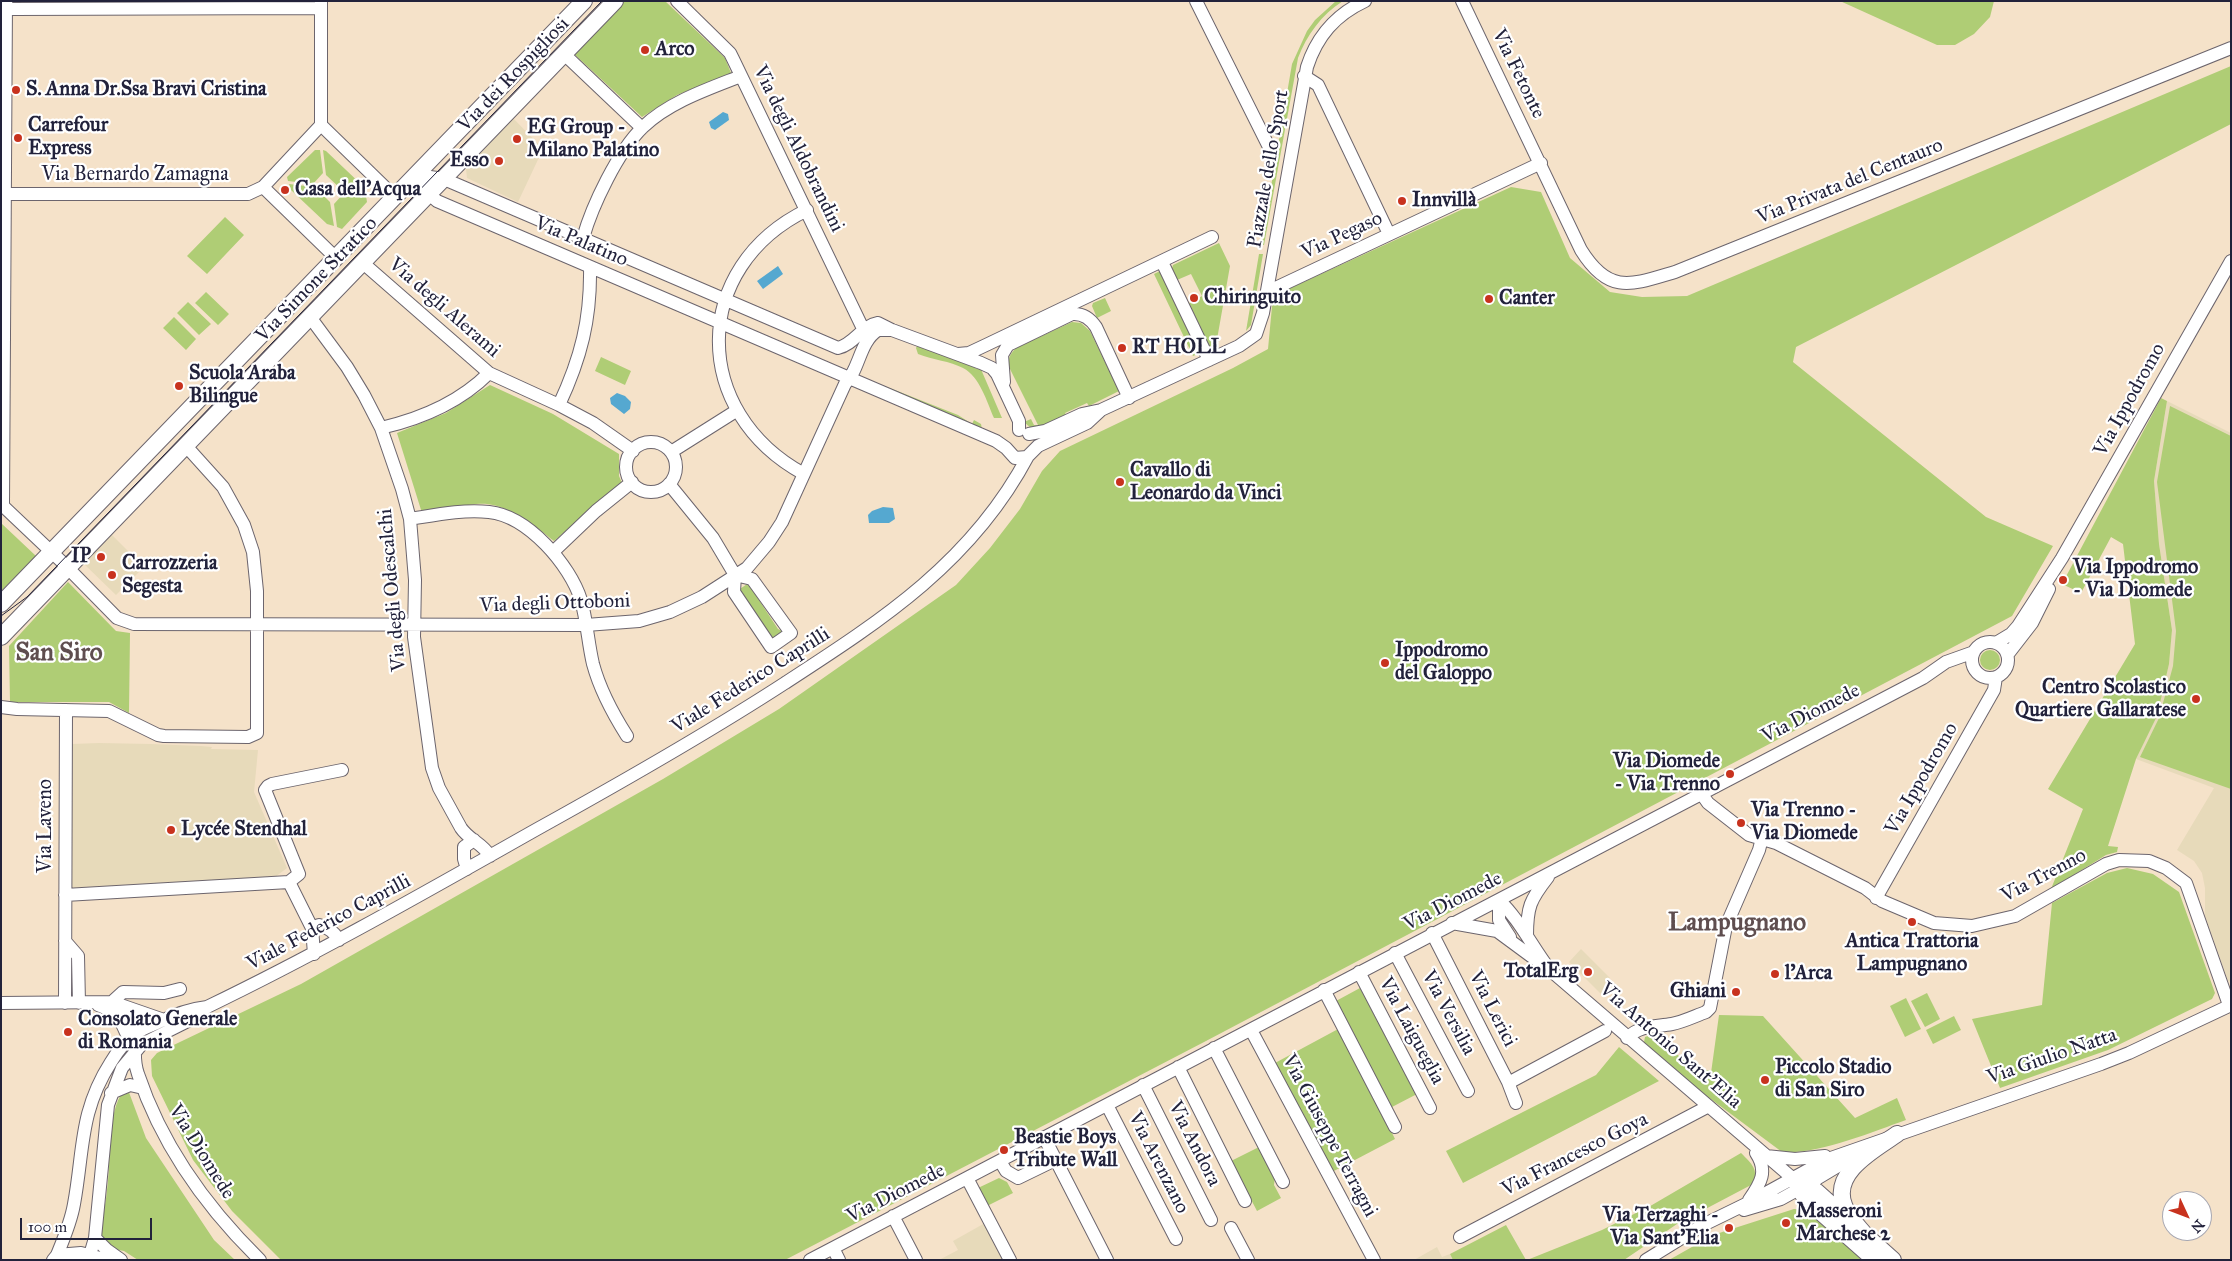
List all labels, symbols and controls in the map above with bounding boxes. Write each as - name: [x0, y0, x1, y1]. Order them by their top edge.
- street label: Via dei Rospigliosi: [453, 13, 575, 137]
- street label: Via Fetonte: [1486, 25, 1550, 123]
- place label: Arco: [655, 38, 695, 62]
- marker: Arco: [639, 44, 651, 56]
- street label: Via degli Aldobrandini: [747, 62, 849, 236]
- place label: S. Anna Dr.Ssa Bravi Cristina: [26, 78, 266, 102]
- marker: S. Anna Dr.Ssa Bravi Cristina: [10, 84, 22, 96]
- street label: Piazzale dello Sport: [1243, 88, 1295, 250]
- place label: Carrefour Express: [28, 114, 108, 161]
- place label: EG Group - Milano Palatino: [527, 116, 659, 163]
- marker: Carrefour Express: [12, 132, 24, 144]
- marker: EG Group - Milano Palatino: [511, 133, 523, 145]
- street label: Via Privata del Centauro: [1753, 134, 1947, 230]
- place label: Esso: [450, 149, 489, 173]
- marker: Esso: [493, 155, 505, 167]
- street label: Via Bernardo Zamagna: [41, 163, 229, 187]
- place label: Casa dell'Acqua: [295, 178, 421, 202]
- marker: Casa dell'Acqua: [279, 184, 291, 196]
- place label: Innvillà: [1412, 189, 1476, 213]
- marker: Innvillà: [1396, 195, 1408, 207]
- street label: Via Pegaso: [1298, 207, 1386, 265]
- street label: Via Simone Stratico: [251, 212, 383, 348]
- street label: Via Palatino: [531, 212, 631, 272]
- street label: Via degli Alerami: [383, 253, 505, 363]
- place label: Chiringuito: [1204, 286, 1301, 310]
- place label: Canter: [1499, 287, 1555, 311]
- marker: Chiringuito: [1188, 292, 1200, 304]
- marker: Canter: [1483, 293, 1495, 305]
- place label: RT HOLL: [1132, 336, 1225, 360]
- street label: Via Ippodromo: [2089, 339, 2171, 461]
- marker: RT HOLL: [1116, 342, 1128, 354]
- place label: Scuola Araba Bilingue: [189, 362, 295, 409]
- marker: Scuola Araba Bilingue: [173, 380, 185, 392]
- place label: Cavallo di Leonardo da Vinci: [1130, 459, 1282, 506]
- marker: Cavallo di Leonardo da Vinci: [1114, 476, 1126, 488]
- street label: Via degli Odescalchi: [374, 508, 412, 672]
- place label: IP: [71, 545, 91, 569]
- marker: IP: [95, 551, 107, 563]
- place label: Carrozzeria Segesta: [122, 552, 217, 599]
- place label: Via Ippodromo - Via Diomede: [2073, 556, 2198, 603]
- marker: Carrozzeria Segesta: [106, 569, 118, 581]
- marker: Via Ippodromo - Via Diomede: [2057, 574, 2069, 586]
- street label: Via degli Ottoboni: [479, 589, 631, 619]
- street label: Viale Federico Caprilli: [667, 623, 835, 739]
- district label: San Siro: [15, 639, 103, 669]
- place label: Ippodromo del Galoppo: [1395, 639, 1492, 686]
- marker: Ippodromo del Galoppo: [1379, 657, 1391, 669]
- place label: Centro Scolastico Quartiere Gallaratese: [2015, 676, 2186, 723]
- street label: Via Diomede: [1758, 679, 1864, 749]
- marker: Centro Scolastico Quartiere Gallaratese: [2190, 693, 2202, 705]
- street label: Via Ippodromo: [1880, 719, 1964, 839]
- place label: Via Diomede - Via Trenno: [1613, 750, 1720, 797]
- marker: Via Diomede - Via Trenno: [1724, 768, 1736, 780]
- street label: Via Laveno: [34, 779, 58, 873]
- place label: Via Trenno - Via Diomede: [1751, 799, 1858, 846]
- marker: Via Trenno - Via Diomede: [1735, 817, 1747, 829]
- place label: Lycée Stendhal: [181, 818, 307, 842]
- marker: Lycée Stendhal: [165, 824, 177, 836]
- street label: Via Trenno: [1997, 844, 2091, 908]
- street label: Via Diomede: [1400, 867, 1506, 937]
- street label: Viale Federico Caprilli: [243, 870, 415, 976]
- district label: Lampugnano: [1668, 909, 1806, 939]
- marker: Antica Trattoria Lampugnano: [1906, 916, 1918, 928]
- place label: Antica Trattoria Lampugnano: [1846, 930, 1978, 977]
- place label: TotalErg: [1504, 960, 1578, 984]
- place label: l'Arca: [1785, 962, 1832, 986]
- street label: Via Versilia: [1416, 966, 1480, 1060]
- marker: TotalErg: [1582, 966, 1594, 978]
- street label: Via Lerici: [1463, 967, 1521, 1051]
- marker: l'Arca: [1769, 968, 1781, 980]
- street label: Via Laigueglia: [1373, 973, 1449, 1089]
- street label: Via Antonio Sant'Elia: [1594, 978, 1746, 1114]
- place label: Ghiani: [1670, 980, 1726, 1004]
- marker: Ghiani: [1730, 986, 1742, 998]
- place label: Consolato Generale di Romania: [78, 1008, 237, 1055]
- street label: Via Giulio Natta: [1984, 1024, 2120, 1090]
- marker: Consolato Generale di Romania: [62, 1026, 74, 1038]
- street label: Via Giuseppe Terragni: [1276, 1051, 1382, 1221]
- place label: Piccolo Stadio di San Siro: [1775, 1056, 1891, 1103]
- marker: Piccolo Stadio di San Siro: [1759, 1074, 1771, 1086]
- street label: Via Andora: [1162, 1097, 1226, 1191]
- street label: Via Diomede: [162, 1100, 240, 1204]
- street label: Via Arenzano: [1122, 1108, 1194, 1218]
- street label: Via Francesco Goya: [1498, 1108, 1652, 1202]
- place label: Beastie Boys Tribute Wall: [1014, 1126, 1117, 1173]
- marker: Beastie Boys Tribute Wall: [998, 1144, 1010, 1156]
- street label: Via Diomede: [843, 1159, 949, 1229]
- north arrow: [2162, 1191, 2212, 1241]
- place label: Masseroni Marchese 2: [1796, 1200, 1890, 1247]
- place label: Via Terzaghi - Via Sant'Elia: [1603, 1204, 1719, 1251]
- scale bar: [22, 1208, 155, 1240]
- text: N: [2187, 1216, 2208, 1236]
- marker: Masseroni Marchese 2: [1780, 1217, 1792, 1229]
- text: 100 m: [28, 1218, 67, 1236]
- marker: Via Terzaghi - Via Sant'Elia: [1723, 1222, 1735, 1234]

